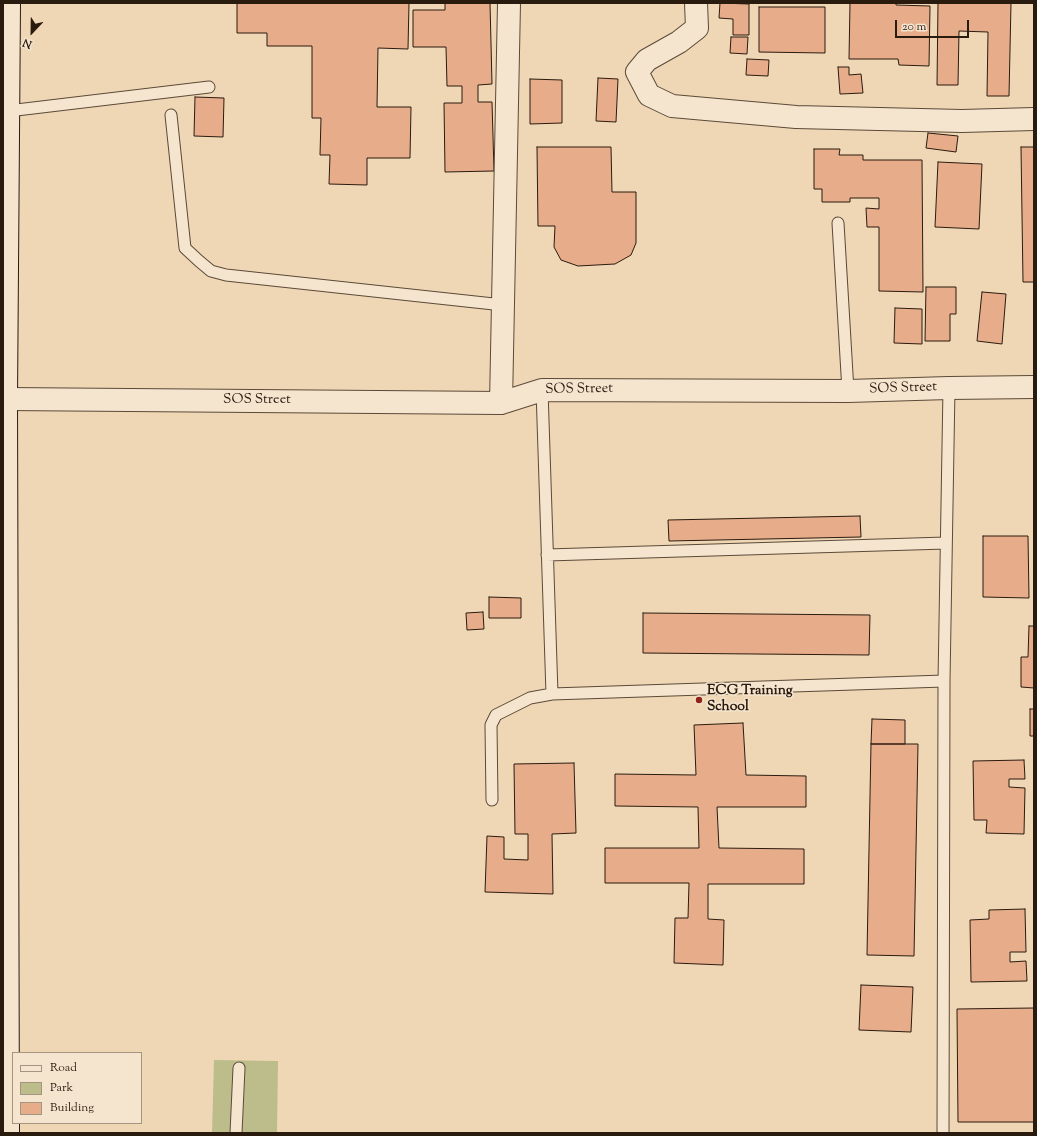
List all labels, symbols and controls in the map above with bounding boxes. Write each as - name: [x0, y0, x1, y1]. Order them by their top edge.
- north arrow: [12, 12, 52, 52]
- scale bar: [897, 12, 971, 38]
- text: 20 m: [902, 18, 926, 36]
- text: N: [20, 34, 35, 52]
- street label: SOS Street: [869, 379, 937, 399]
- street label: SOS Street: [545, 381, 613, 399]
- street label: SOS Street: [223, 393, 291, 409]
- place label: ECG Training School: [707, 684, 793, 716]
- marker: ECG Training School: [694, 695, 704, 705]
- legend: [12, 1052, 142, 1124]
- text: Road: [50, 1059, 77, 1077]
- text: Park: [50, 1079, 73, 1097]
- text: Building: [50, 1099, 94, 1117]

